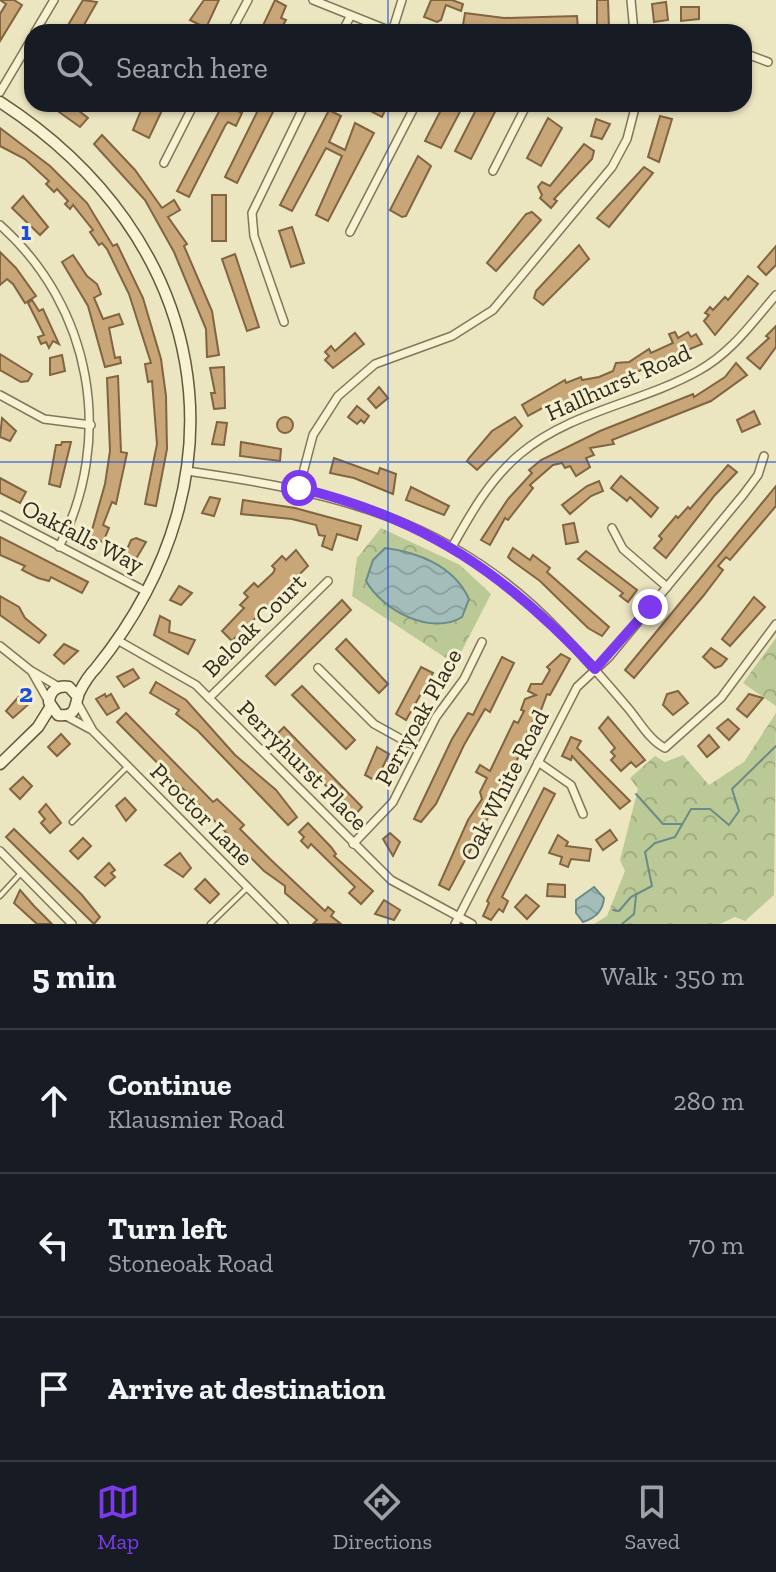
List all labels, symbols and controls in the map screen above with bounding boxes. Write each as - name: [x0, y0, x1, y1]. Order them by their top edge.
- search box: [24, 24, 752, 112]
- icon: search: [52, 46, 96, 90]
- text: Search here: [116, 50, 268, 86]
- text: 1: [21, 215, 32, 247]
- street label: Hallhurst Road: [541, 337, 695, 427]
- route start: [281, 470, 317, 506]
- street label: Oakfalls Way: [17, 493, 150, 580]
- street label: Beloak Court: [196, 567, 312, 683]
- route end: [632, 589, 668, 625]
- street label: Perryoak Place: [368, 643, 468, 791]
- text: 2: [19, 677, 33, 709]
- street label: Perryhurst Place: [232, 694, 374, 836]
- street label: Oak White Road: [453, 704, 555, 866]
- street label: Proctor Lane: [145, 757, 259, 871]
- text: 5 min: [32, 956, 116, 997]
- text: Walk · 350 m: [601, 960, 744, 992]
- text: Continue: [108, 1067, 232, 1103]
- icon: ahead: [32, 1079, 76, 1123]
- text: 280 m: [673, 1085, 744, 1117]
- text: Klausmier Road: [108, 1103, 284, 1135]
- text: Turn left: [108, 1211, 227, 1247]
- icon: left: [32, 1223, 76, 1267]
- text: 70 m: [688, 1229, 744, 1261]
- text: Stoneoak Road: [108, 1247, 273, 1279]
- icon: arrive: [32, 1367, 76, 1411]
- text: Arrive at destination: [108, 1371, 385, 1407]
- tab: Map: [96, 1480, 140, 1555]
- tab: Directions: [333, 1480, 432, 1555]
- tab: Saved: [625, 1480, 680, 1555]

